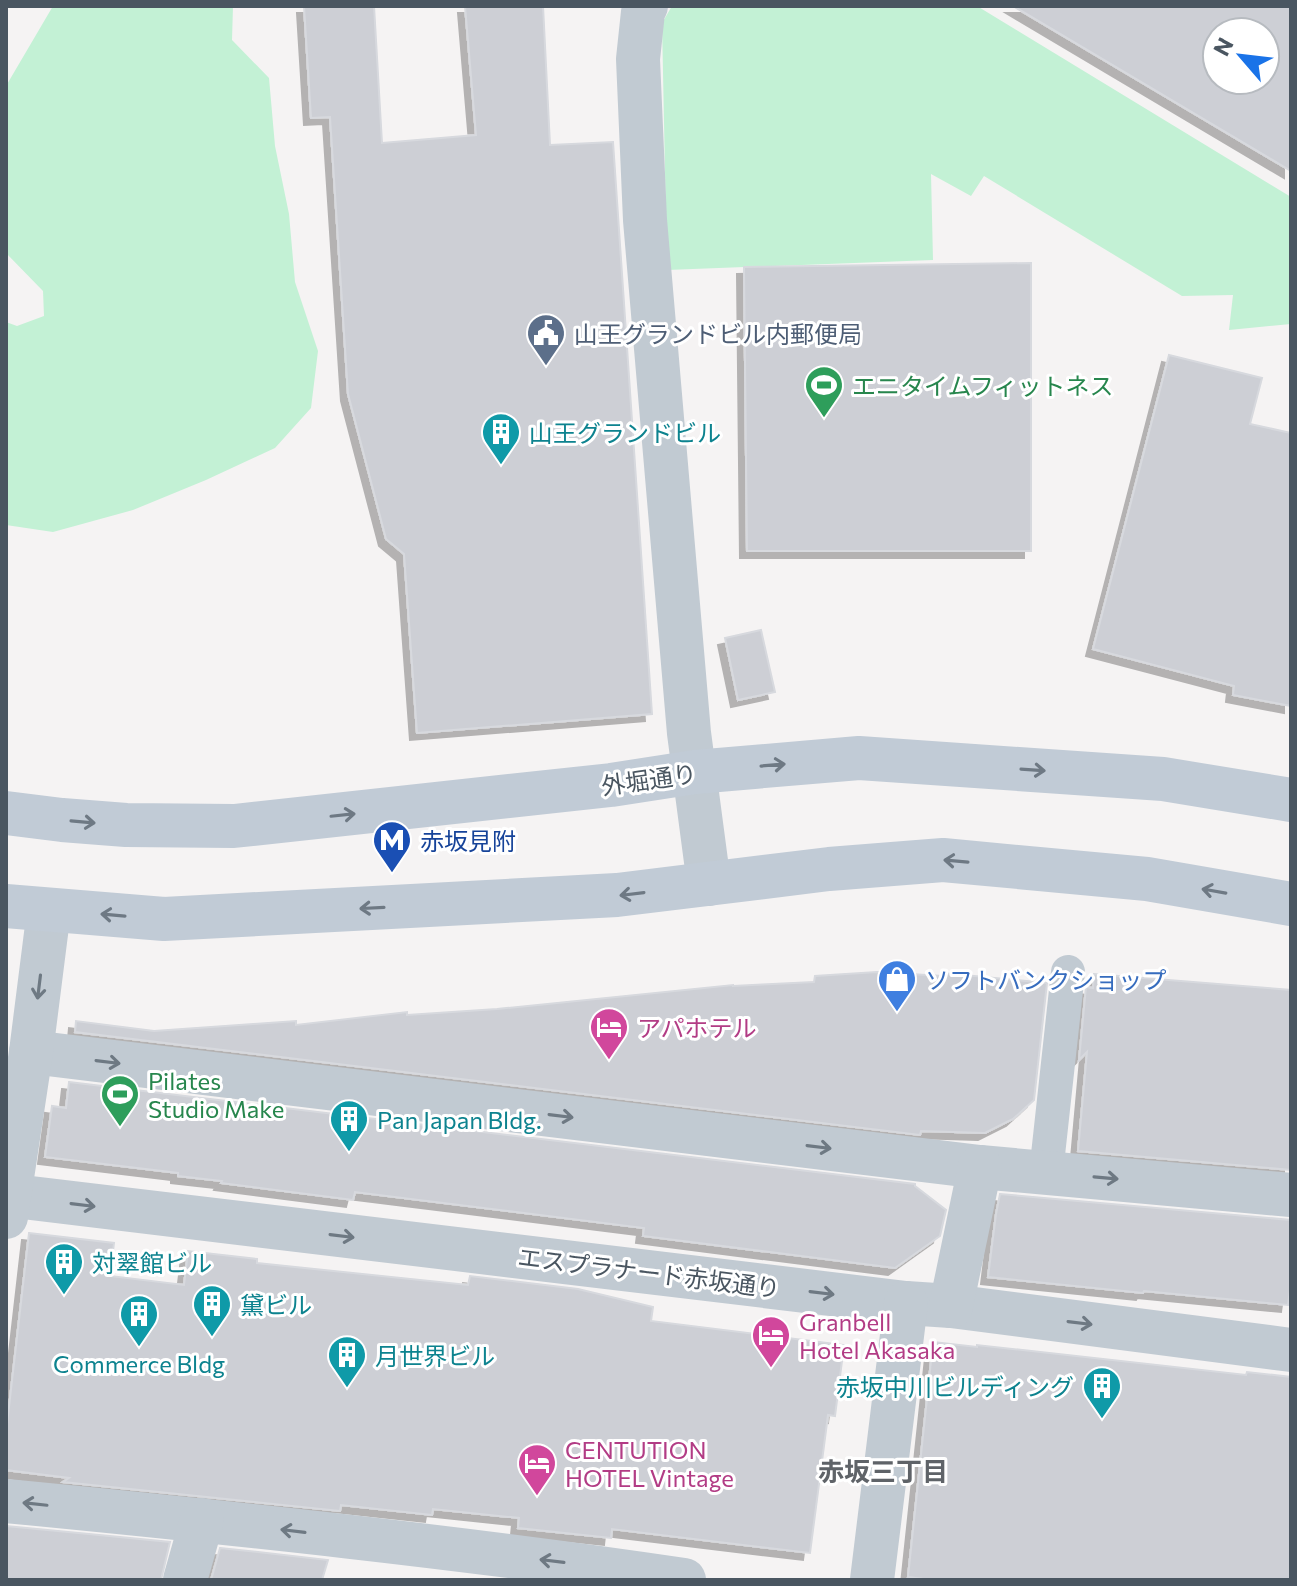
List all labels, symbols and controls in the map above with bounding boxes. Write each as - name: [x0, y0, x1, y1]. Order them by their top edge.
- north arrow: [1201, 16, 1281, 96]
- text: N: [1207, 33, 1239, 60]
- public building icon: 山王グランドビル内郵便局: [525, 312, 567, 367]
- place label: 山王グランドビル内郵便局: [574, 319, 862, 348]
- sports icon: エニタイムフィットネス: [803, 364, 845, 419]
- place label: エニタイムフィットネス: [852, 371, 1114, 400]
- building icon: 山王グランドビル: [480, 411, 522, 466]
- place label: 山王グランドビル: [529, 418, 721, 447]
- one-way arrow: [759, 757, 786, 772]
- street label: 外堀通り: [599, 758, 699, 800]
- one-way arrow: [1019, 763, 1045, 778]
- one-way arrow: [329, 807, 356, 822]
- one-way arrow: [69, 815, 96, 830]
- metro station icon: 赤坂見附: [371, 819, 413, 874]
- place label: 赤坂見附: [420, 826, 516, 855]
- one-way arrow: [943, 853, 970, 868]
- one-way arrow: [1202, 882, 1227, 897]
- one-way arrow: [619, 886, 646, 901]
- one-way arrow: [359, 901, 386, 916]
- one-way arrow: [100, 907, 127, 922]
- shop icon: ソフトバンクショップ: [876, 958, 918, 1013]
- place label: ソフトバンクショップ: [925, 965, 1166, 994]
- one-way arrow: [32, 973, 47, 1000]
- hotel icon: アパホテル: [588, 1006, 630, 1061]
- place label: アパホテル: [637, 1013, 757, 1042]
- one-way arrow: [94, 1054, 121, 1069]
- place label: Pilates Studio Make: [148, 1066, 284, 1123]
- sports icon: Pilates Studio Make: [99, 1073, 141, 1128]
- building icon: Pan Japan Bldg.: [328, 1098, 370, 1153]
- place label: Pan Japan Bldg.: [377, 1105, 542, 1134]
- one-way arrow: [548, 1109, 573, 1124]
- one-way arrow: [805, 1140, 832, 1155]
- one-way arrow: [1092, 1171, 1118, 1186]
- one-way arrow: [70, 1197, 96, 1212]
- one-way arrow: [328, 1228, 354, 1243]
- building icon: 対翠館ビル: [43, 1241, 85, 1296]
- street label: エスプラナード赤坂通り: [516, 1242, 782, 1302]
- place label: 対翠館ビル: [92, 1248, 212, 1277]
- building icon: 黛ビル: [191, 1283, 233, 1338]
- one-way arrow: [808, 1286, 835, 1301]
- place label: 黛ビル: [240, 1290, 312, 1319]
- building icon: Commerce Bldg: [118, 1293, 160, 1348]
- place label: Granbell Hotel Akasaka: [799, 1307, 955, 1364]
- hotel icon: Granbell Hotel Akasaka: [750, 1314, 792, 1369]
- one-way arrow: [1066, 1315, 1093, 1330]
- building icon: 月世界ビル: [326, 1334, 368, 1389]
- place label: 月世界ビル: [375, 1341, 495, 1370]
- place label: Commerce Bldg: [53, 1349, 225, 1378]
- building icon: 赤坂中川ビルディング: [1081, 1365, 1123, 1420]
- place label: 赤坂中川ビルディング: [836, 1372, 1074, 1401]
- place label: CENTUTION HOTEL Vintage: [565, 1435, 734, 1492]
- hotel icon: CENTUTION HOTEL Vintage: [516, 1442, 558, 1497]
- district label: 赤坂三丁目: [818, 1455, 948, 1486]
- one-way arrow: [22, 1496, 49, 1511]
- one-way arrow: [281, 1523, 307, 1538]
- one-way arrow: [539, 1553, 566, 1568]

